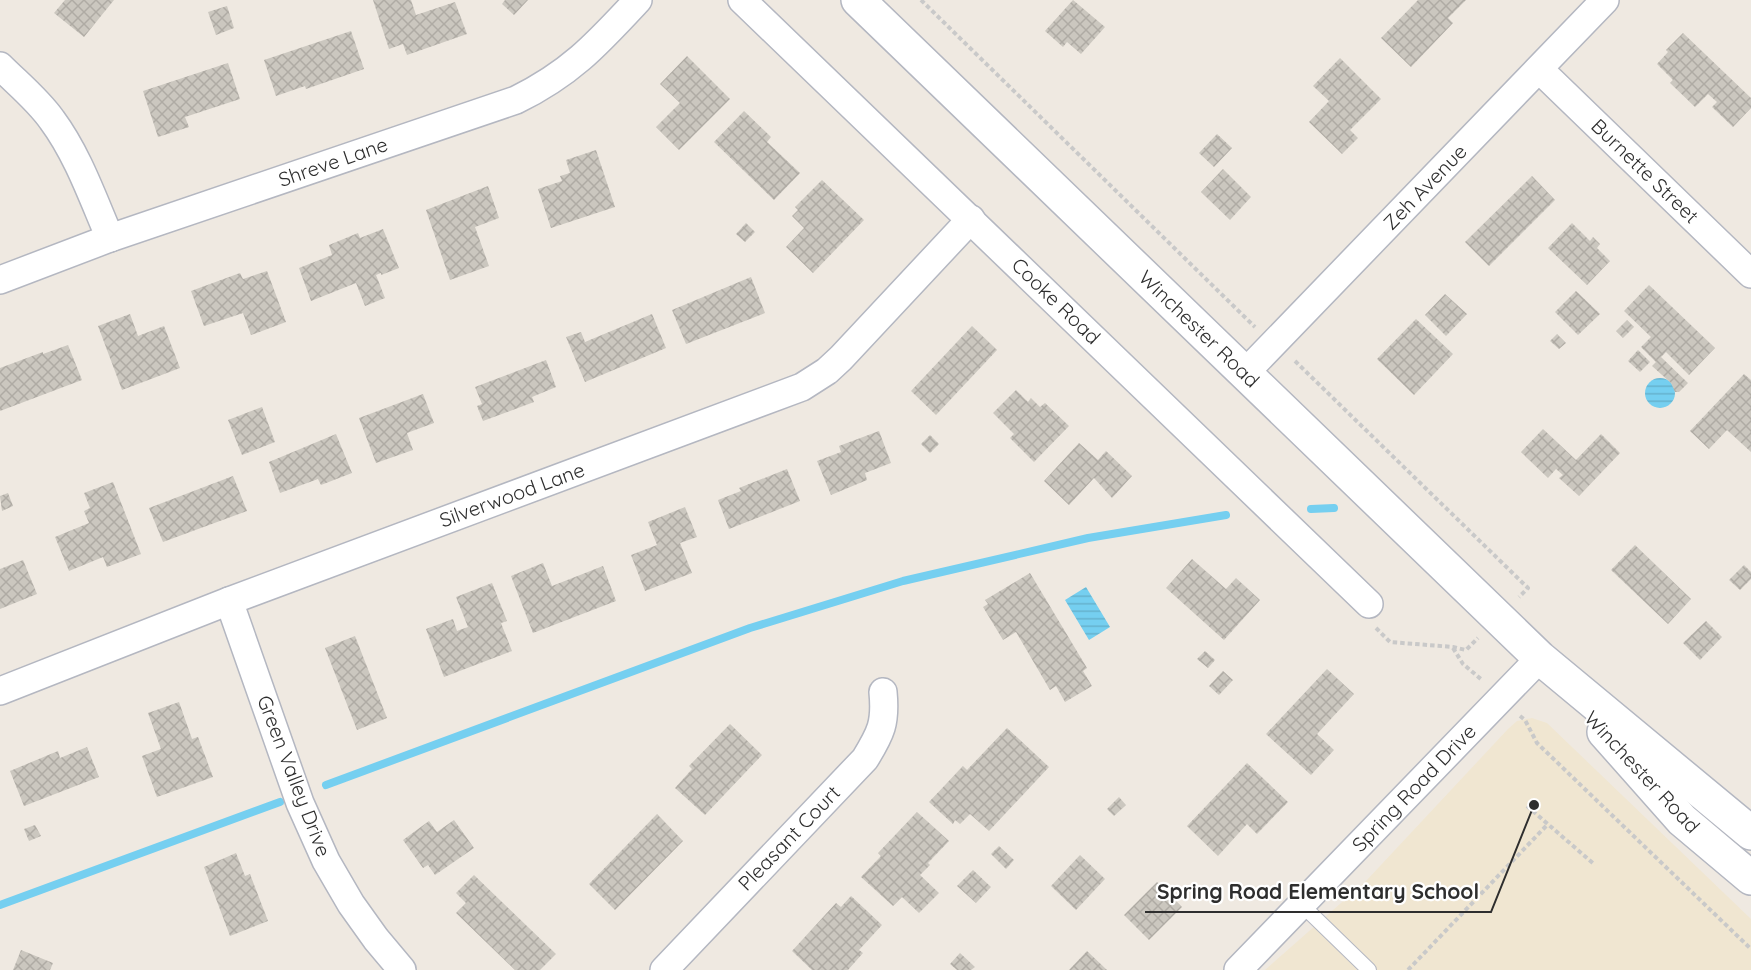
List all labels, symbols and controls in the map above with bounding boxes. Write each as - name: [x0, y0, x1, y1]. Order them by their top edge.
- street label: Burnette Street: [1586, 113, 1704, 228]
- street label: Shreve Lane: [275, 131, 391, 192]
- street label: Zeh Avenue: [1378, 139, 1472, 235]
- street label: Cooke Road: [1007, 252, 1106, 349]
- street label: Winchester Road: [1134, 265, 1265, 393]
- street label: Silverwood Lane: [436, 457, 588, 532]
- street label: Green Valley Drive: [252, 691, 337, 860]
- street label: Winchester Road: [1579, 705, 1705, 838]
- street label: Spring Road Drive: [1346, 719, 1481, 857]
- street label: Pleasant Court: [732, 780, 845, 895]
- callout: Spring Road Elementary School: [1145, 873, 1491, 912]
- text: Spring Road Elementary School: [1157, 878, 1479, 904]

